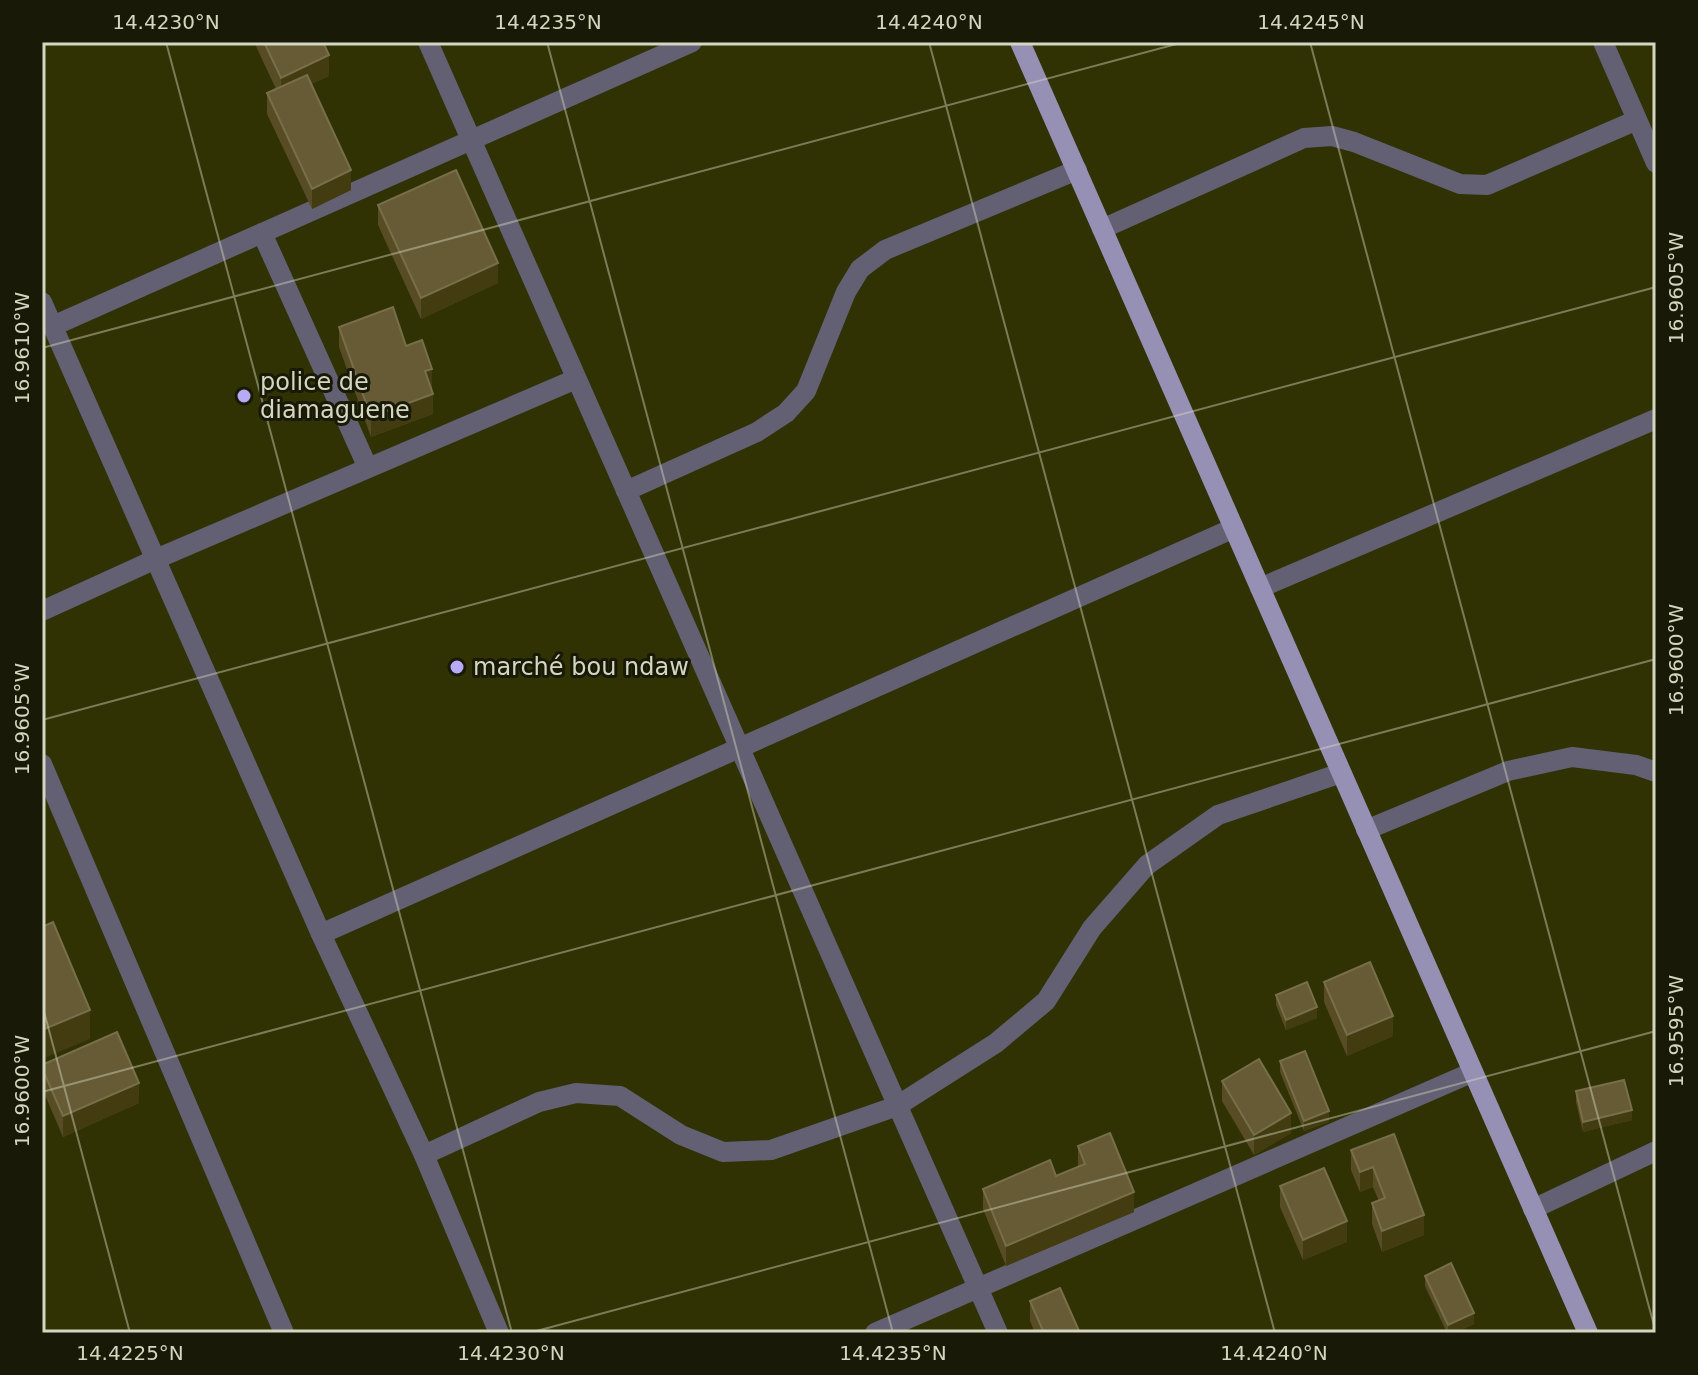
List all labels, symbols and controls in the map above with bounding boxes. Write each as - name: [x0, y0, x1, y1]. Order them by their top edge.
- text: 14.4230°N: [112, 10, 220, 34]
- text: 14.4235°N: [494, 10, 602, 34]
- text: 14.4240°N: [875, 10, 983, 34]
- text: 14.4245°N: [1257, 10, 1365, 34]
- text: 16.9605°W: [1664, 232, 1688, 344]
- text: 16.9610°W: [10, 292, 34, 404]
- place label: police de diamaguene: [260, 368, 410, 424]
- marker: police de diamaguene: [235, 387, 253, 405]
- text: 16.9600°W: [1664, 604, 1688, 716]
- place label: marché bou ndaw: [473, 653, 689, 681]
- marker: marché bou ndaw: [448, 658, 466, 676]
- text: 16.9605°W: [10, 663, 34, 775]
- text: 16.9595°W: [1664, 975, 1688, 1087]
- text: 16.9600°W: [10, 1035, 34, 1147]
- text: 14.4225°N: [76, 1341, 184, 1365]
- text: 14.4230°N: [457, 1341, 565, 1365]
- text: 14.4235°N: [839, 1341, 947, 1365]
- text: 14.4240°N: [1220, 1341, 1328, 1365]

